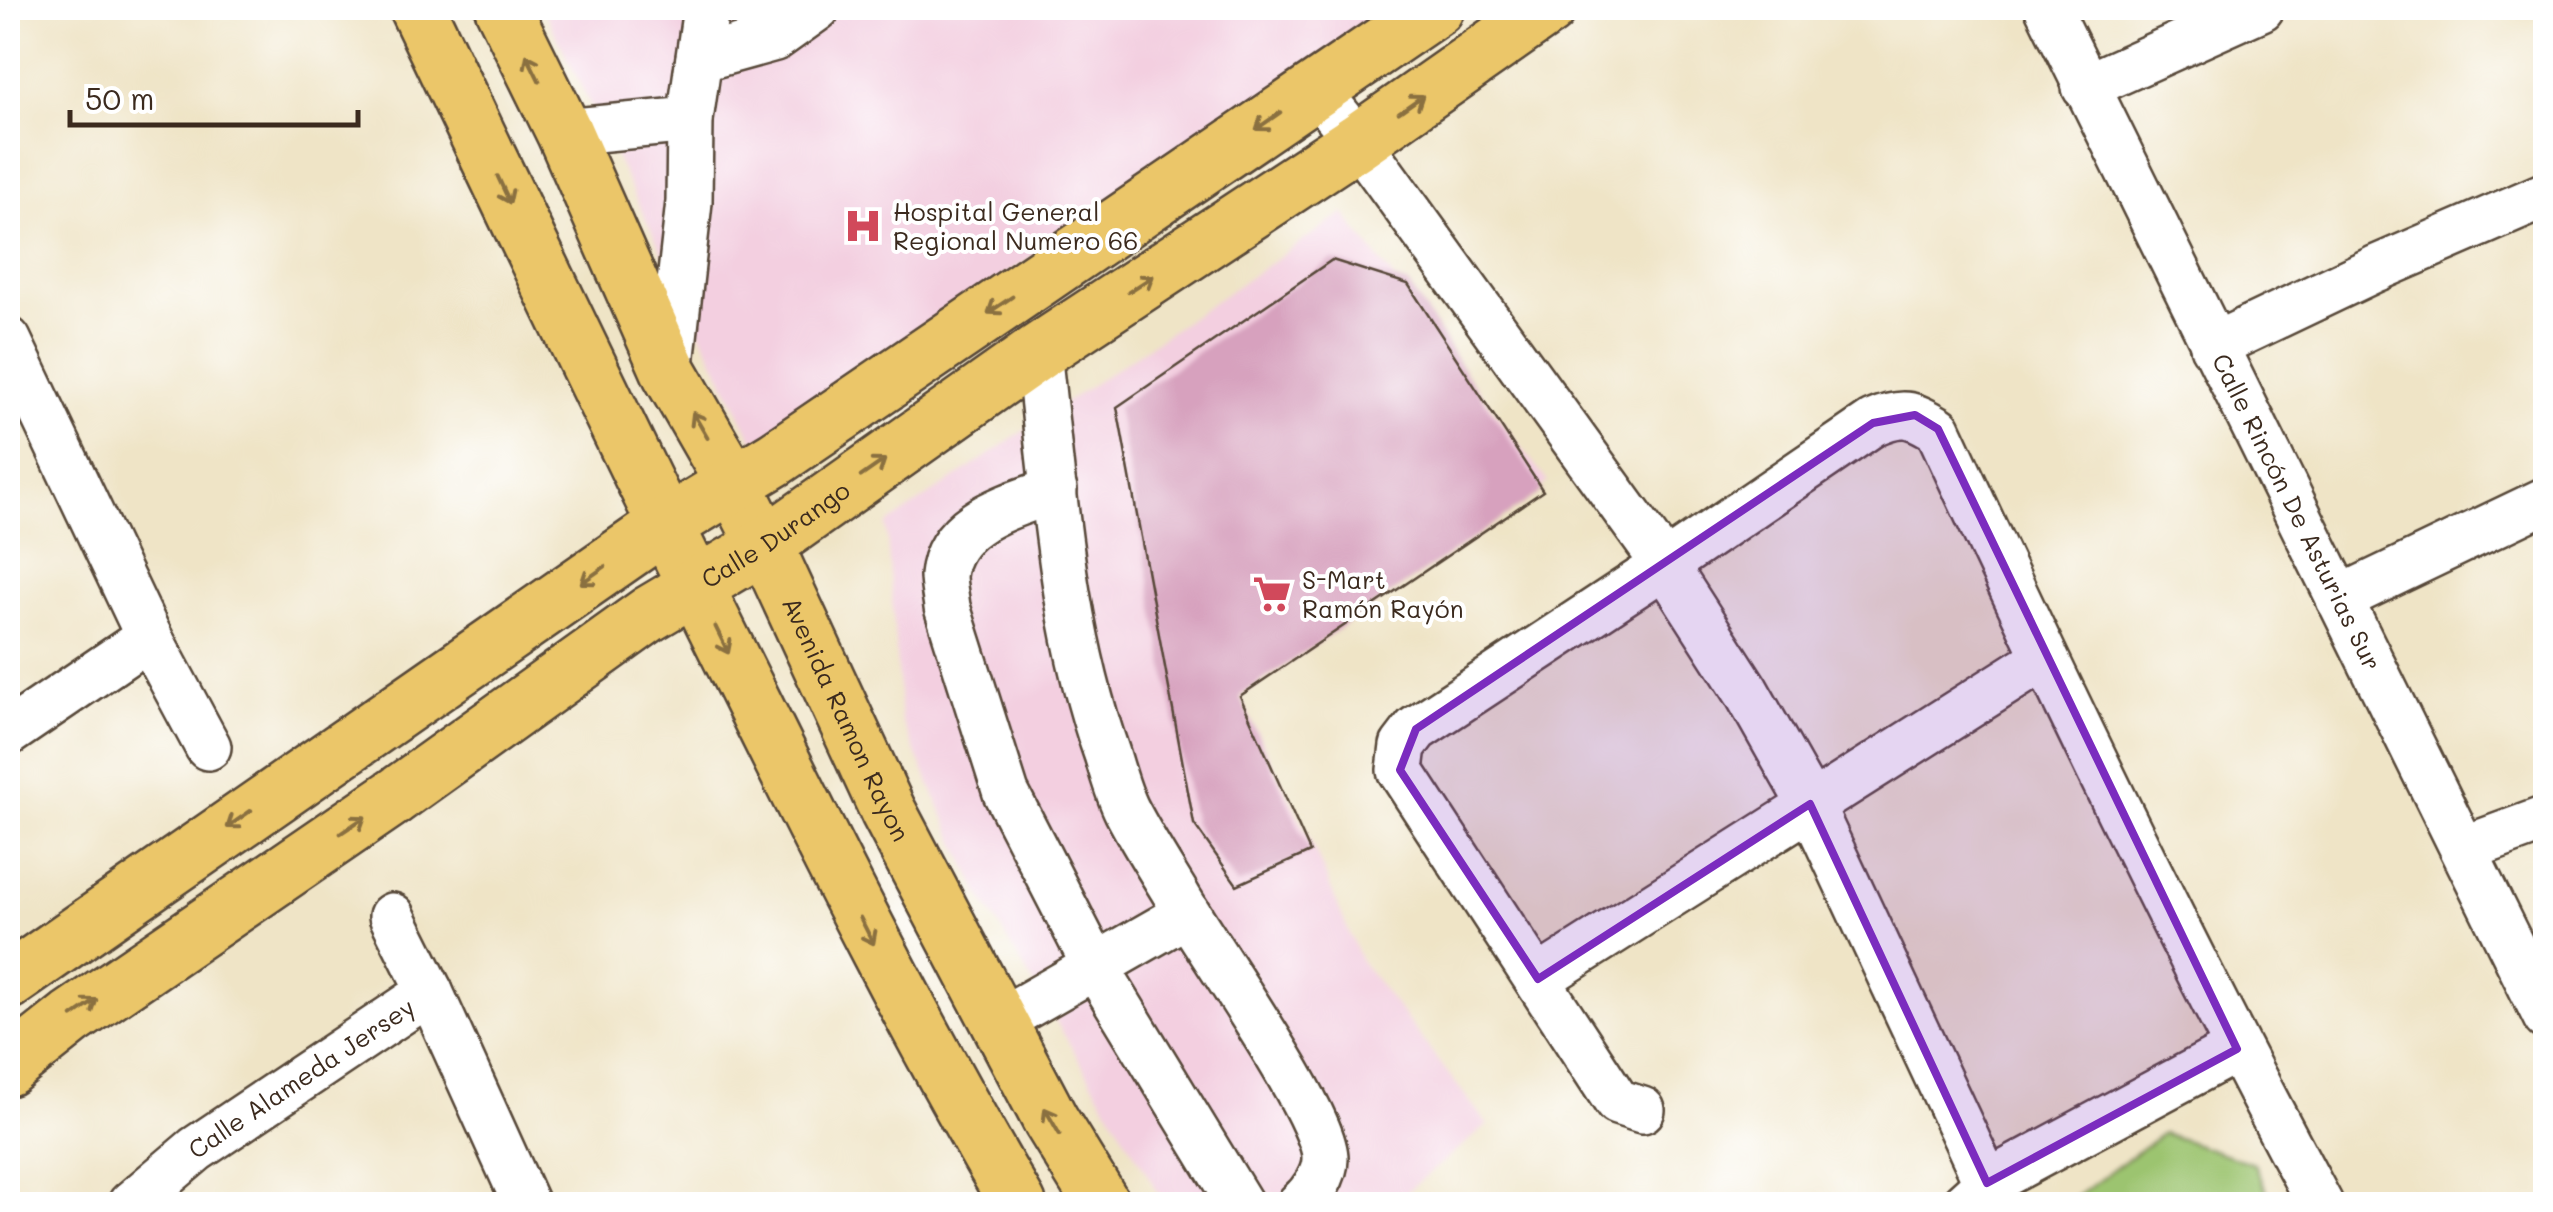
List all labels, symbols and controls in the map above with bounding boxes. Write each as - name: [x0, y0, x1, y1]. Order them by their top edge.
- one-way arrow: [522, 53, 541, 83]
- scale bar: [70, 65, 358, 127]
- text: 50 m: [85, 78, 155, 118]
- one-way arrow: [1397, 94, 1424, 115]
- one-way arrow: [1254, 110, 1282, 131]
- one-way arrow: [496, 174, 515, 204]
- place label: Hospital General Regional Numero 66: [893, 195, 1138, 256]
- hospital icon: Hospital General Regional Numero 66: [842, 205, 884, 247]
- one-way arrow: [1126, 274, 1154, 295]
- one-way arrow: [987, 294, 1014, 315]
- street label: Calle Rincón De Asturias Sur: [2206, 348, 2389, 675]
- one-way arrow: [690, 411, 710, 440]
- one-way arrow: [859, 458, 886, 479]
- street label: Calle Durango: [695, 473, 855, 594]
- place label: S-Mart Ramón Rayón: [1302, 563, 1464, 625]
- one-way arrow: [580, 564, 608, 585]
- supermarket icon: S-Mart Ramón Rayón: [1251, 573, 1293, 615]
- street label: Avenida Ramon Rayon: [776, 591, 918, 846]
- one-way arrow: [713, 625, 732, 655]
- one-way arrow: [226, 808, 254, 829]
- one-way arrow: [338, 815, 367, 836]
- one-way arrow: [858, 916, 877, 945]
- street label: Calle Alameda Jersey: [181, 990, 421, 1165]
- one-way arrow: [70, 998, 98, 1019]
- one-way arrow: [1041, 1107, 1061, 1136]

